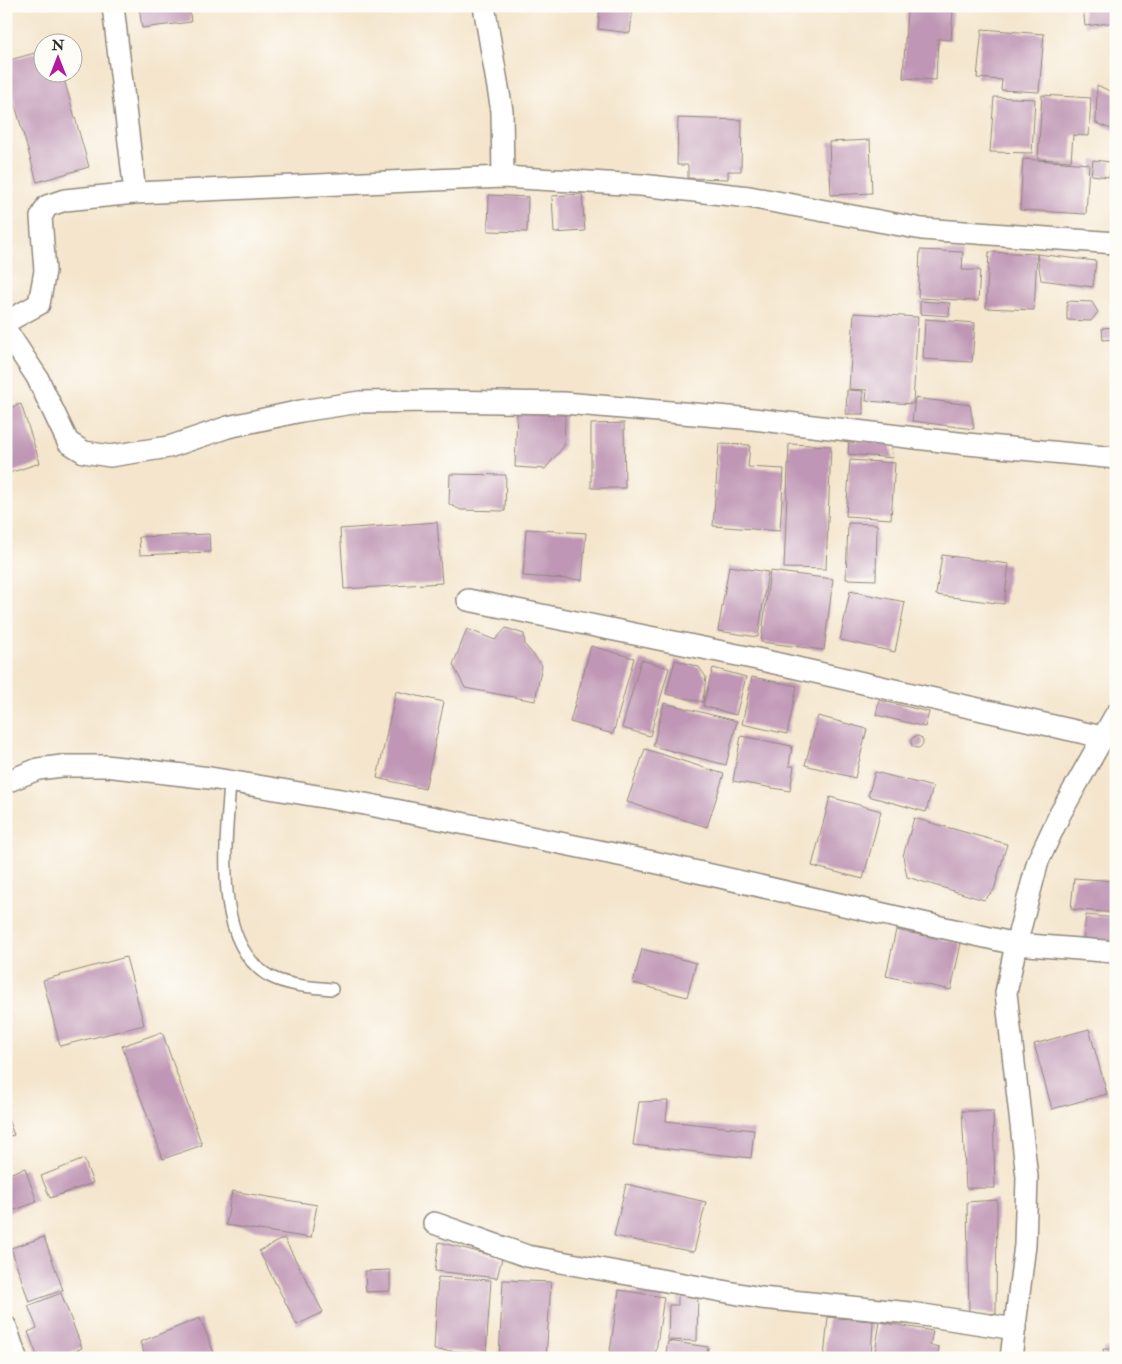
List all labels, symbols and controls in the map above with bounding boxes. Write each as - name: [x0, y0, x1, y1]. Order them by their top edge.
- north arrow: [32, 32, 82, 82]
- text: N: [51, 37, 65, 54]

